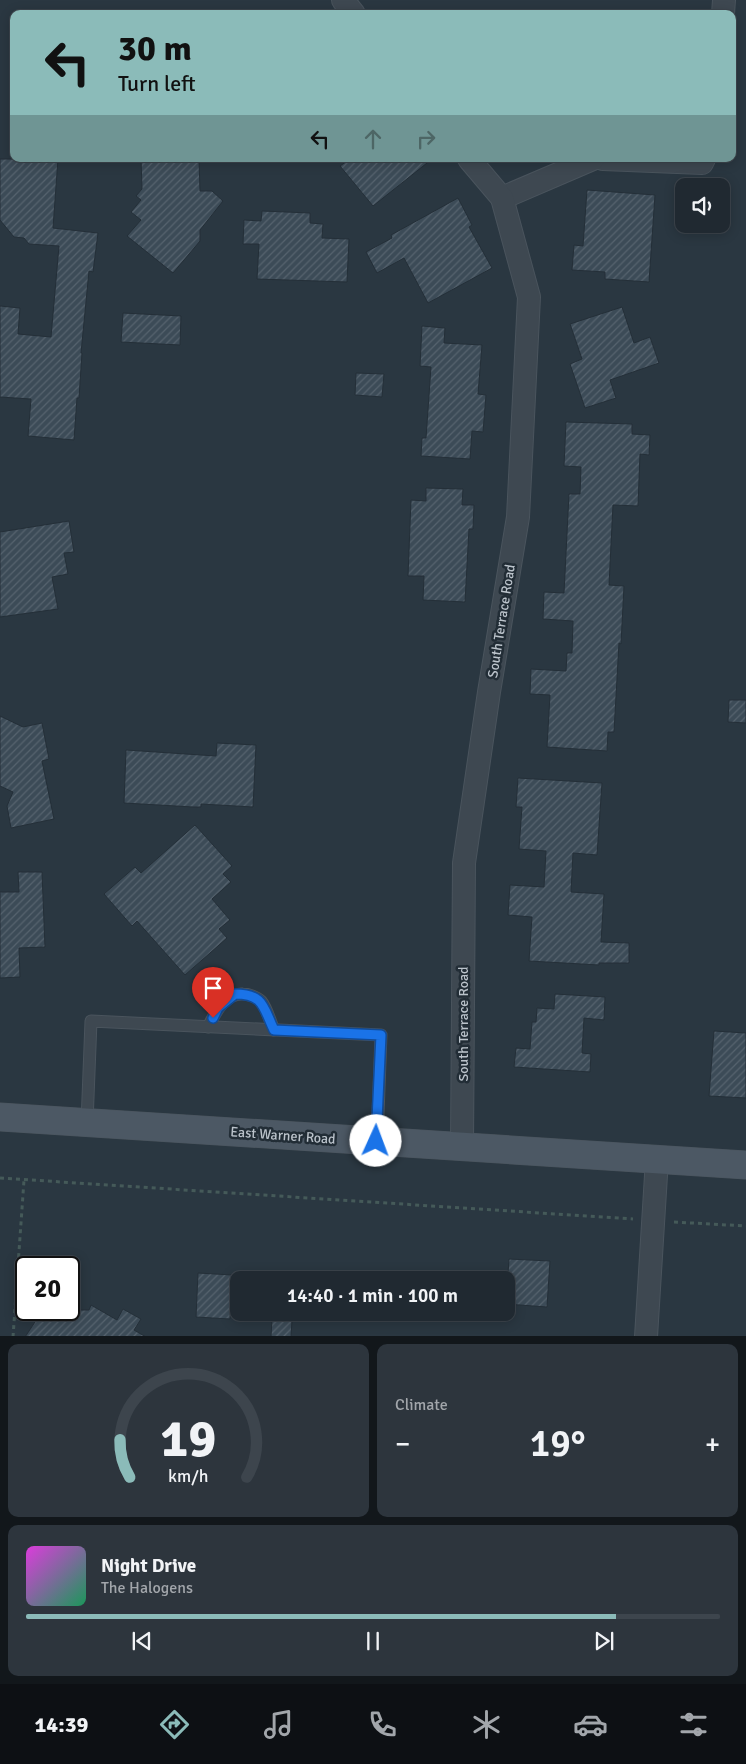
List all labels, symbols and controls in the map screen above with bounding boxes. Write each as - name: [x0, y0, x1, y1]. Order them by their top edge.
- text: 30 m: [118, 27, 192, 70]
- icon: left: [35, 30, 100, 95]
- text: Turn left: [118, 70, 196, 97]
- icon: left: [306, 125, 334, 153]
- icon: ahead: [359, 125, 387, 153]
- icon: right: [412, 125, 440, 153]
- map controls: [675, 178, 730, 233]
- button: sound: [675, 178, 730, 233]
- street label: South Terrace Road: [484, 563, 519, 679]
- pin: [192, 967, 234, 1018]
- street label: South Terrace Road: [455, 967, 472, 1081]
- icon: arrive: [199, 974, 227, 1002]
- position arrow: [349, 1114, 401, 1166]
- street label: East Warner Road: [230, 1123, 336, 1148]
- speed limit sign: 20: [15, 1256, 80, 1321]
- text: 14:40 · 1 min · 100 m: [287, 1284, 458, 1308]
- text: Climate: [395, 1395, 448, 1415]
- text: 19: [160, 1407, 217, 1471]
- text: 19°: [530, 1420, 585, 1467]
- text: −: [395, 1427, 410, 1461]
- text: +: [705, 1427, 720, 1461]
- text: km/h: [168, 1465, 209, 1487]
- text: Night Drive: [101, 1554, 196, 1578]
- text: The Halogens: [101, 1578, 193, 1598]
- icon: previous: [128, 1627, 156, 1655]
- icon: pause: [359, 1627, 387, 1655]
- icon: next: [590, 1627, 618, 1655]
- icon: directions: [157, 1707, 192, 1742]
- icon: music: [261, 1707, 296, 1742]
- icon: phone: [365, 1707, 400, 1742]
- icon: climate: [469, 1707, 504, 1742]
- icon: car: [573, 1707, 608, 1742]
- icon: filters: [676, 1707, 711, 1742]
- text: 14:39: [34, 1711, 88, 1738]

